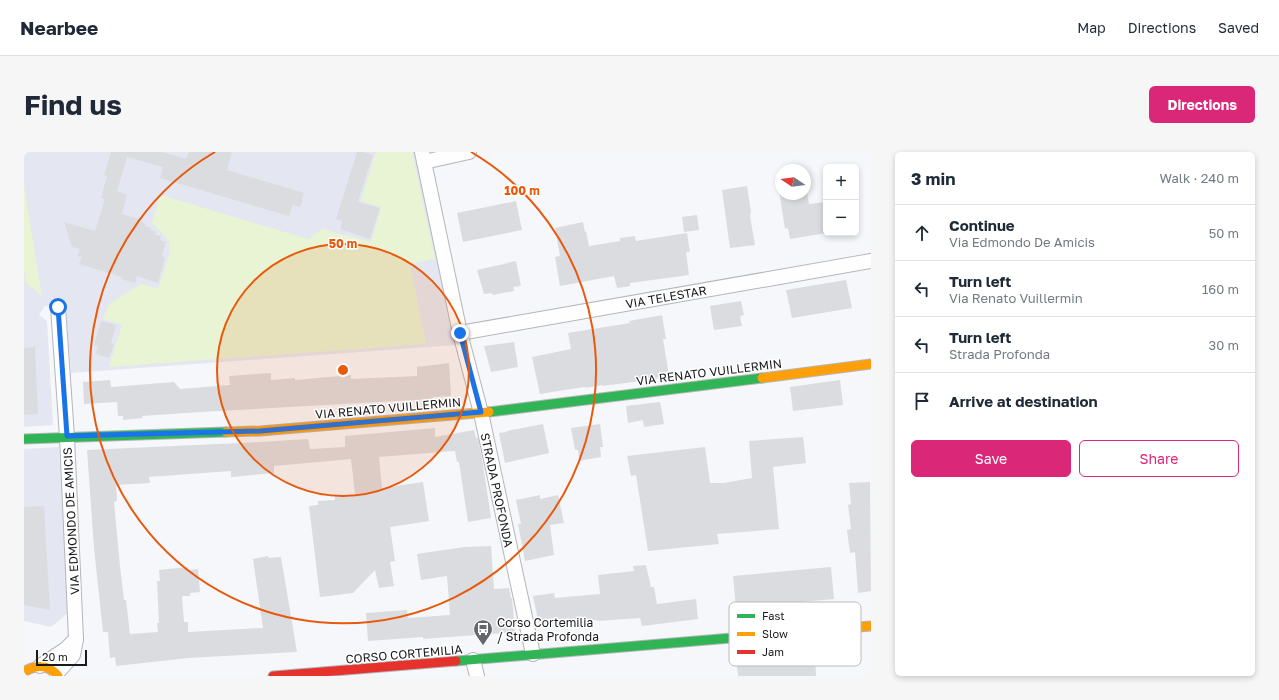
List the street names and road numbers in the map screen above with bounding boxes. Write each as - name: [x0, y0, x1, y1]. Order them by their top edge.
- street label: VIA TELESTAR: [624, 282, 708, 312]
- street label: VIA RENATO VUILLERMIN: [635, 356, 783, 388]
- street label: VIA RENATO VUILLERMIN: [314, 394, 462, 422]
- street label: STRADA PROFONDA: [478, 431, 516, 549]
- street label: VIA EDMONDO DE AMICIS: [60, 447, 82, 595]
- street label: CORSO CORTEMILIA: [345, 641, 463, 667]

